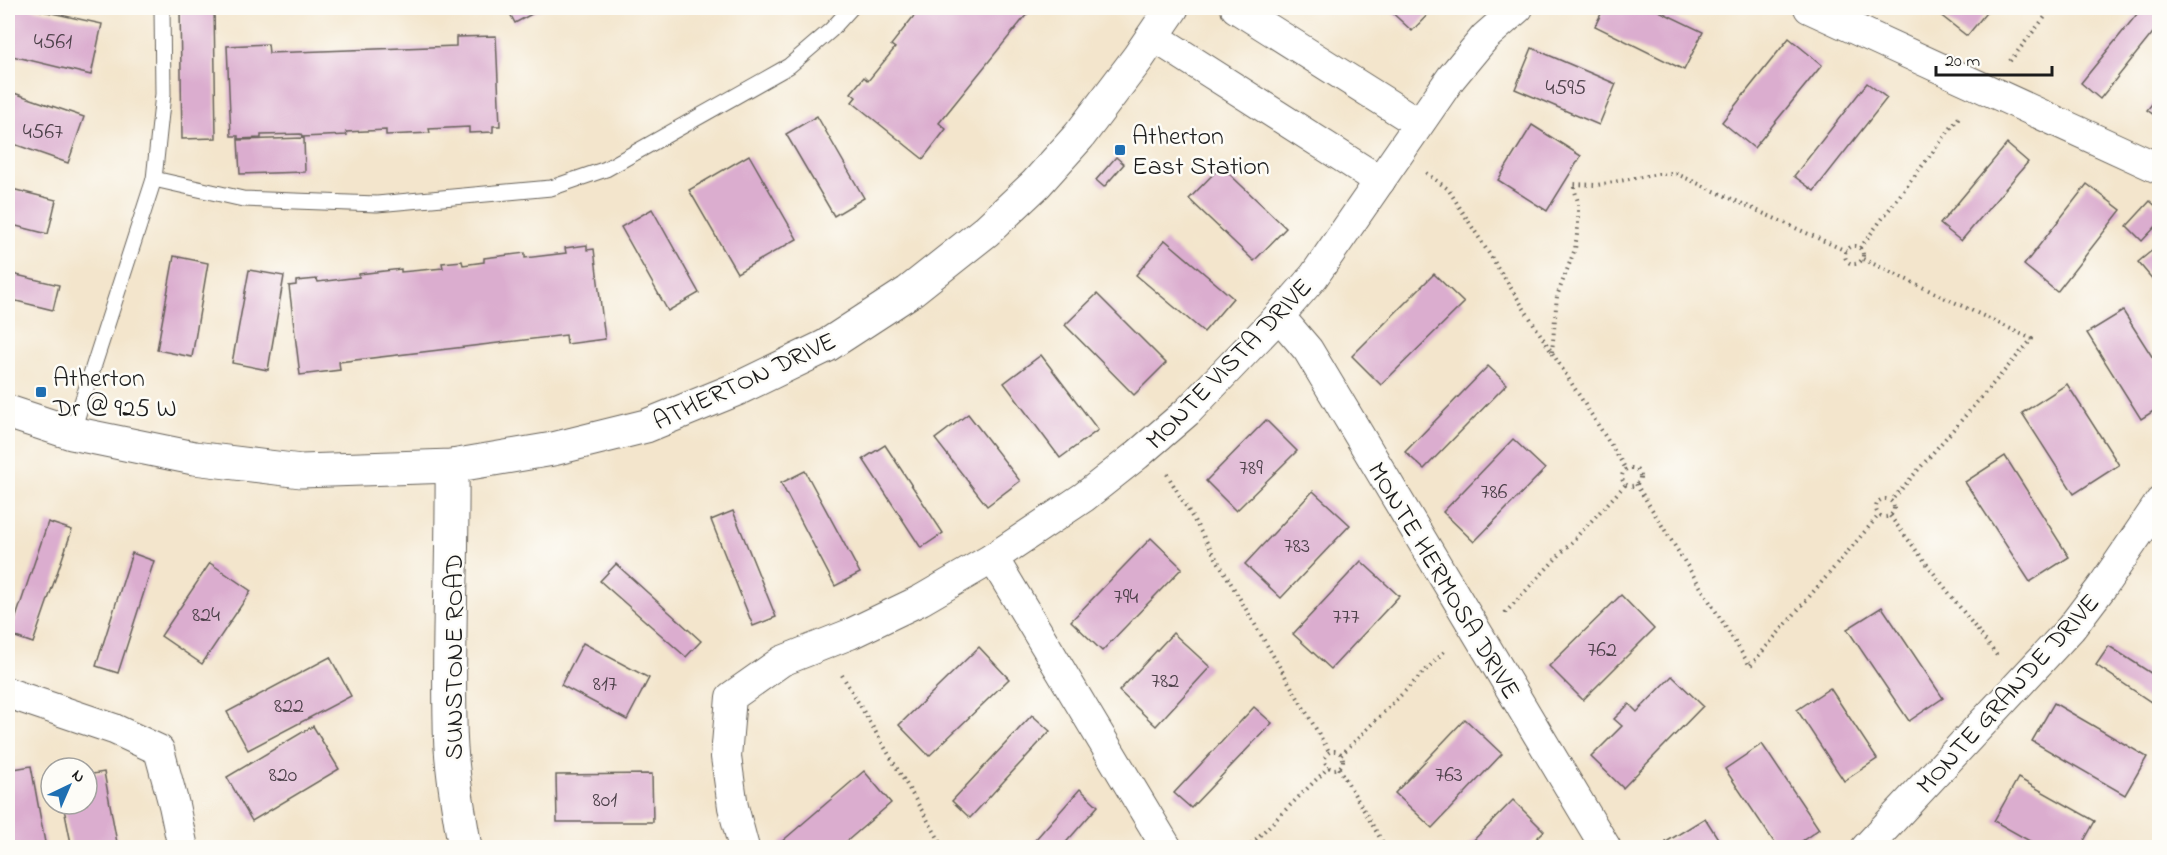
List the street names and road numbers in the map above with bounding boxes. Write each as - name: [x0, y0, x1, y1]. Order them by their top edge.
- street label: MONTE VISTA DRIVE: [1138, 271, 1322, 460]
- street label: ATHERTON DRIVE: [647, 324, 843, 442]
- street label: MONTE HERMOSA DRIVE: [1356, 456, 1528, 707]
- street label: SUNSTONE ROAD: [437, 554, 475, 760]
- street label: MONTE GRANDE DRIVE: [1908, 586, 2110, 804]

